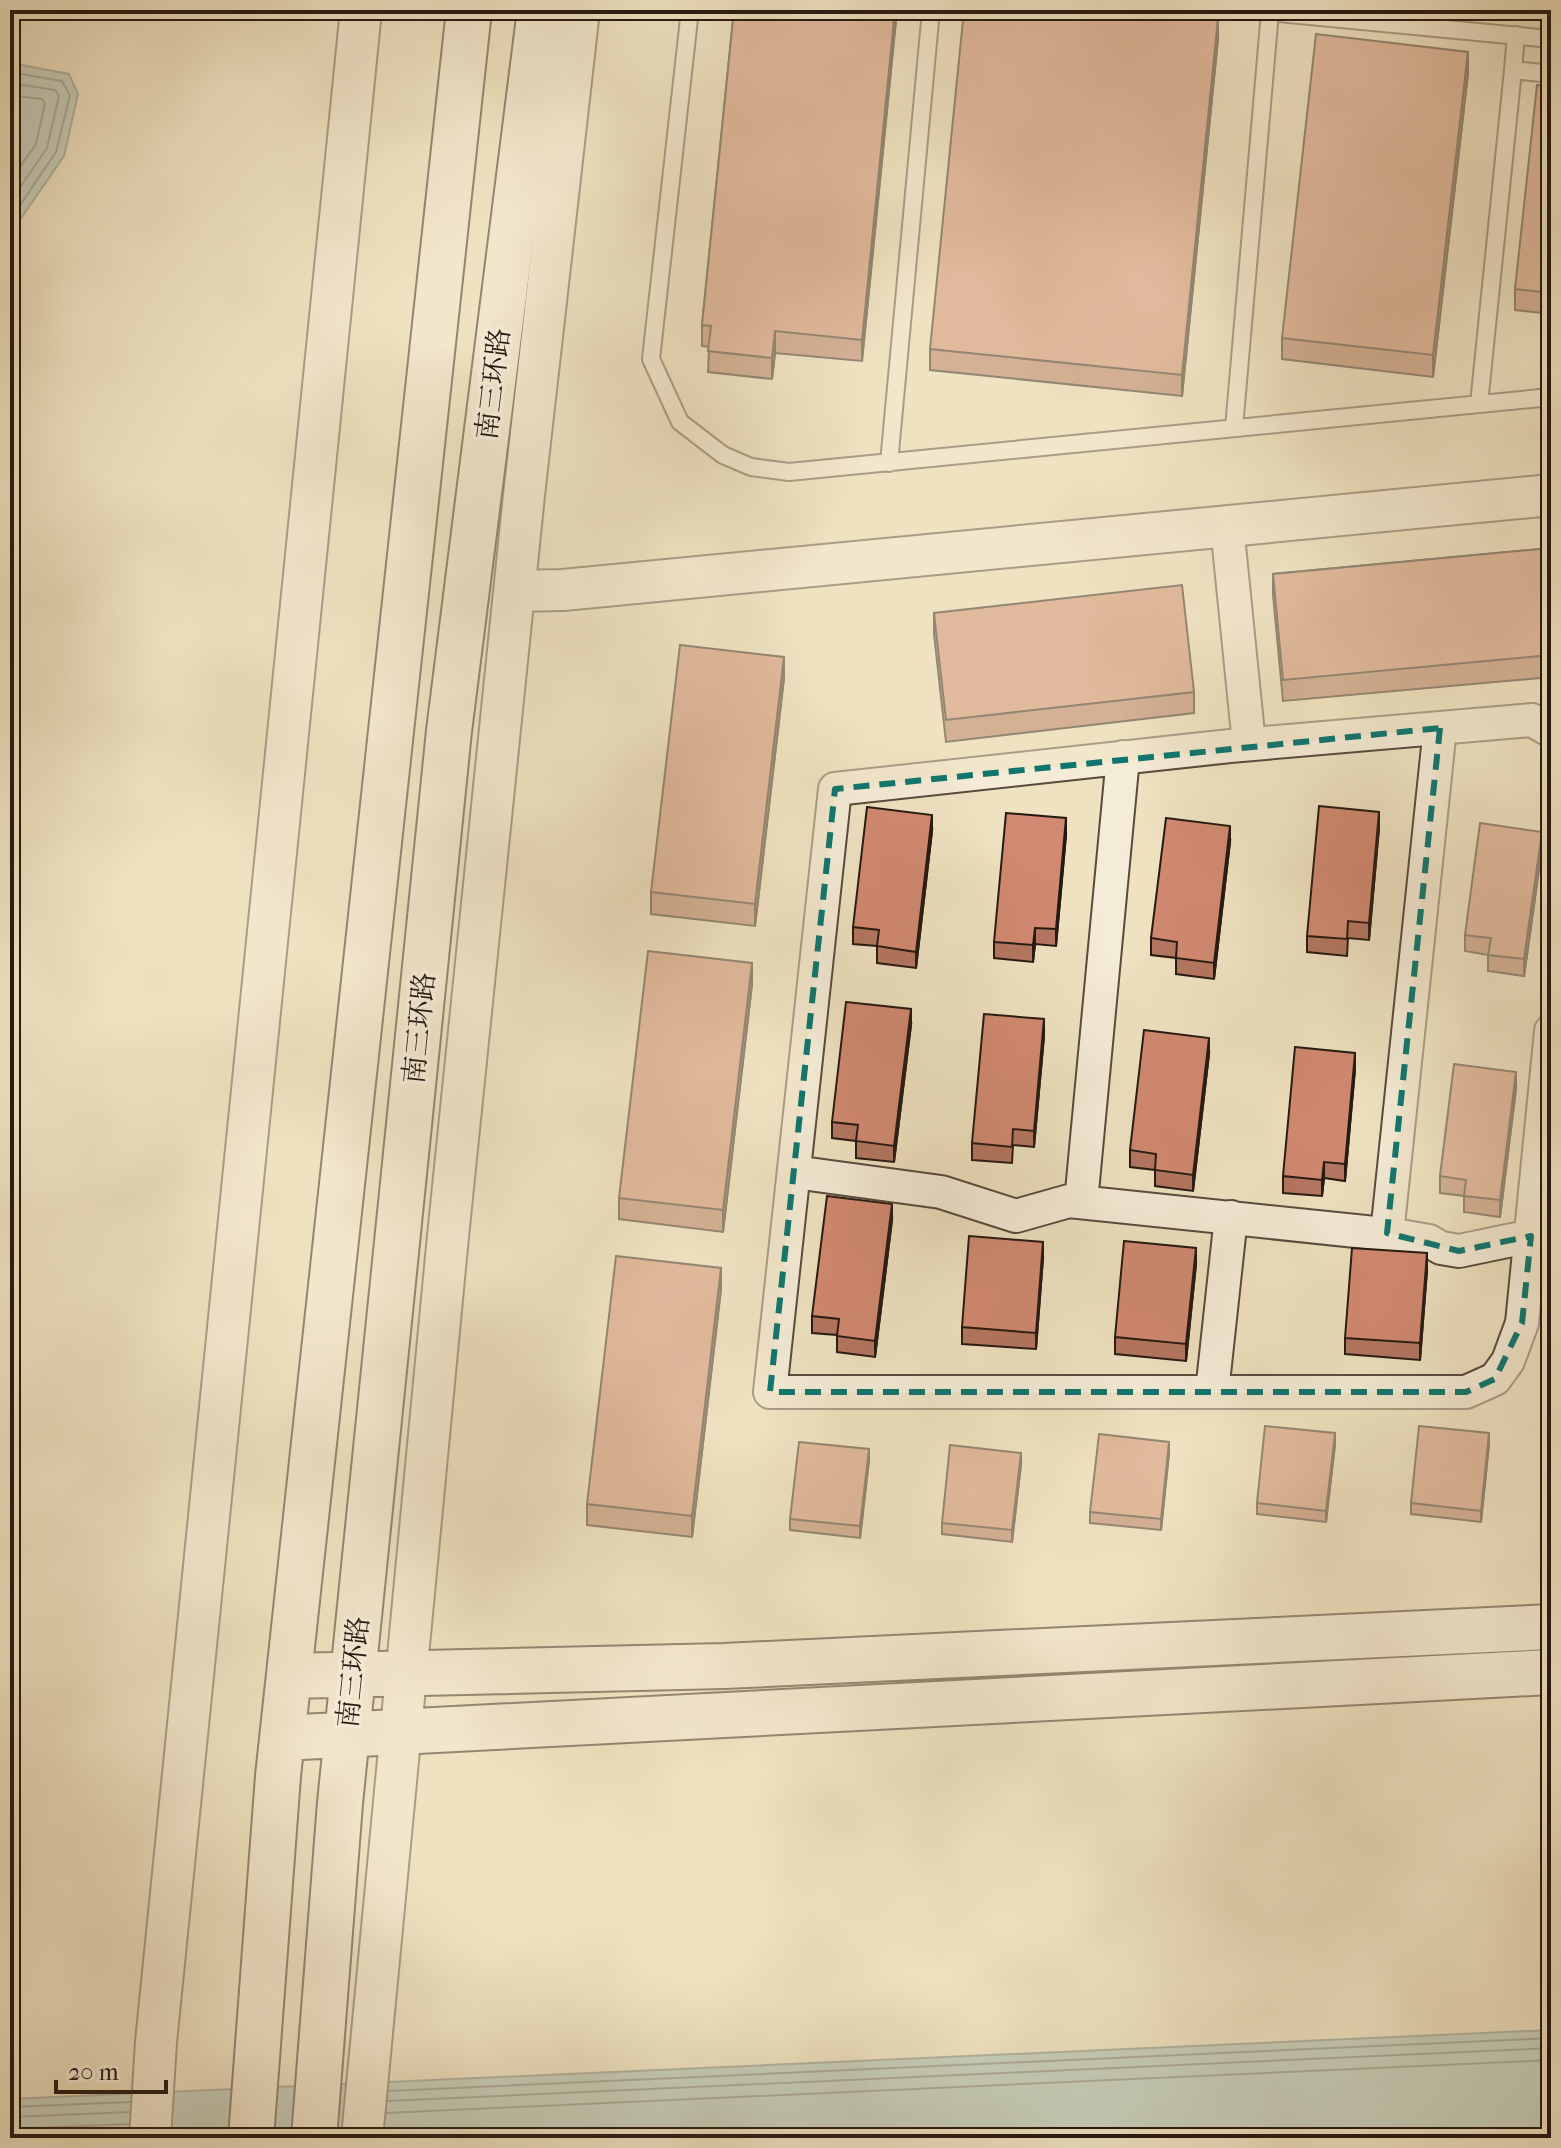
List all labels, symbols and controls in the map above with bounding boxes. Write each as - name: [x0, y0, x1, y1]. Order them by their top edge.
- street label: 南三环路: [470, 326, 516, 442]
- street label: 南三环路: [397, 971, 441, 1085]
- street label: 南三环路: [331, 1615, 375, 1729]
- scale bar: [56, 2044, 166, 2094]
- text: 20 m: [68, 2058, 119, 2086]

